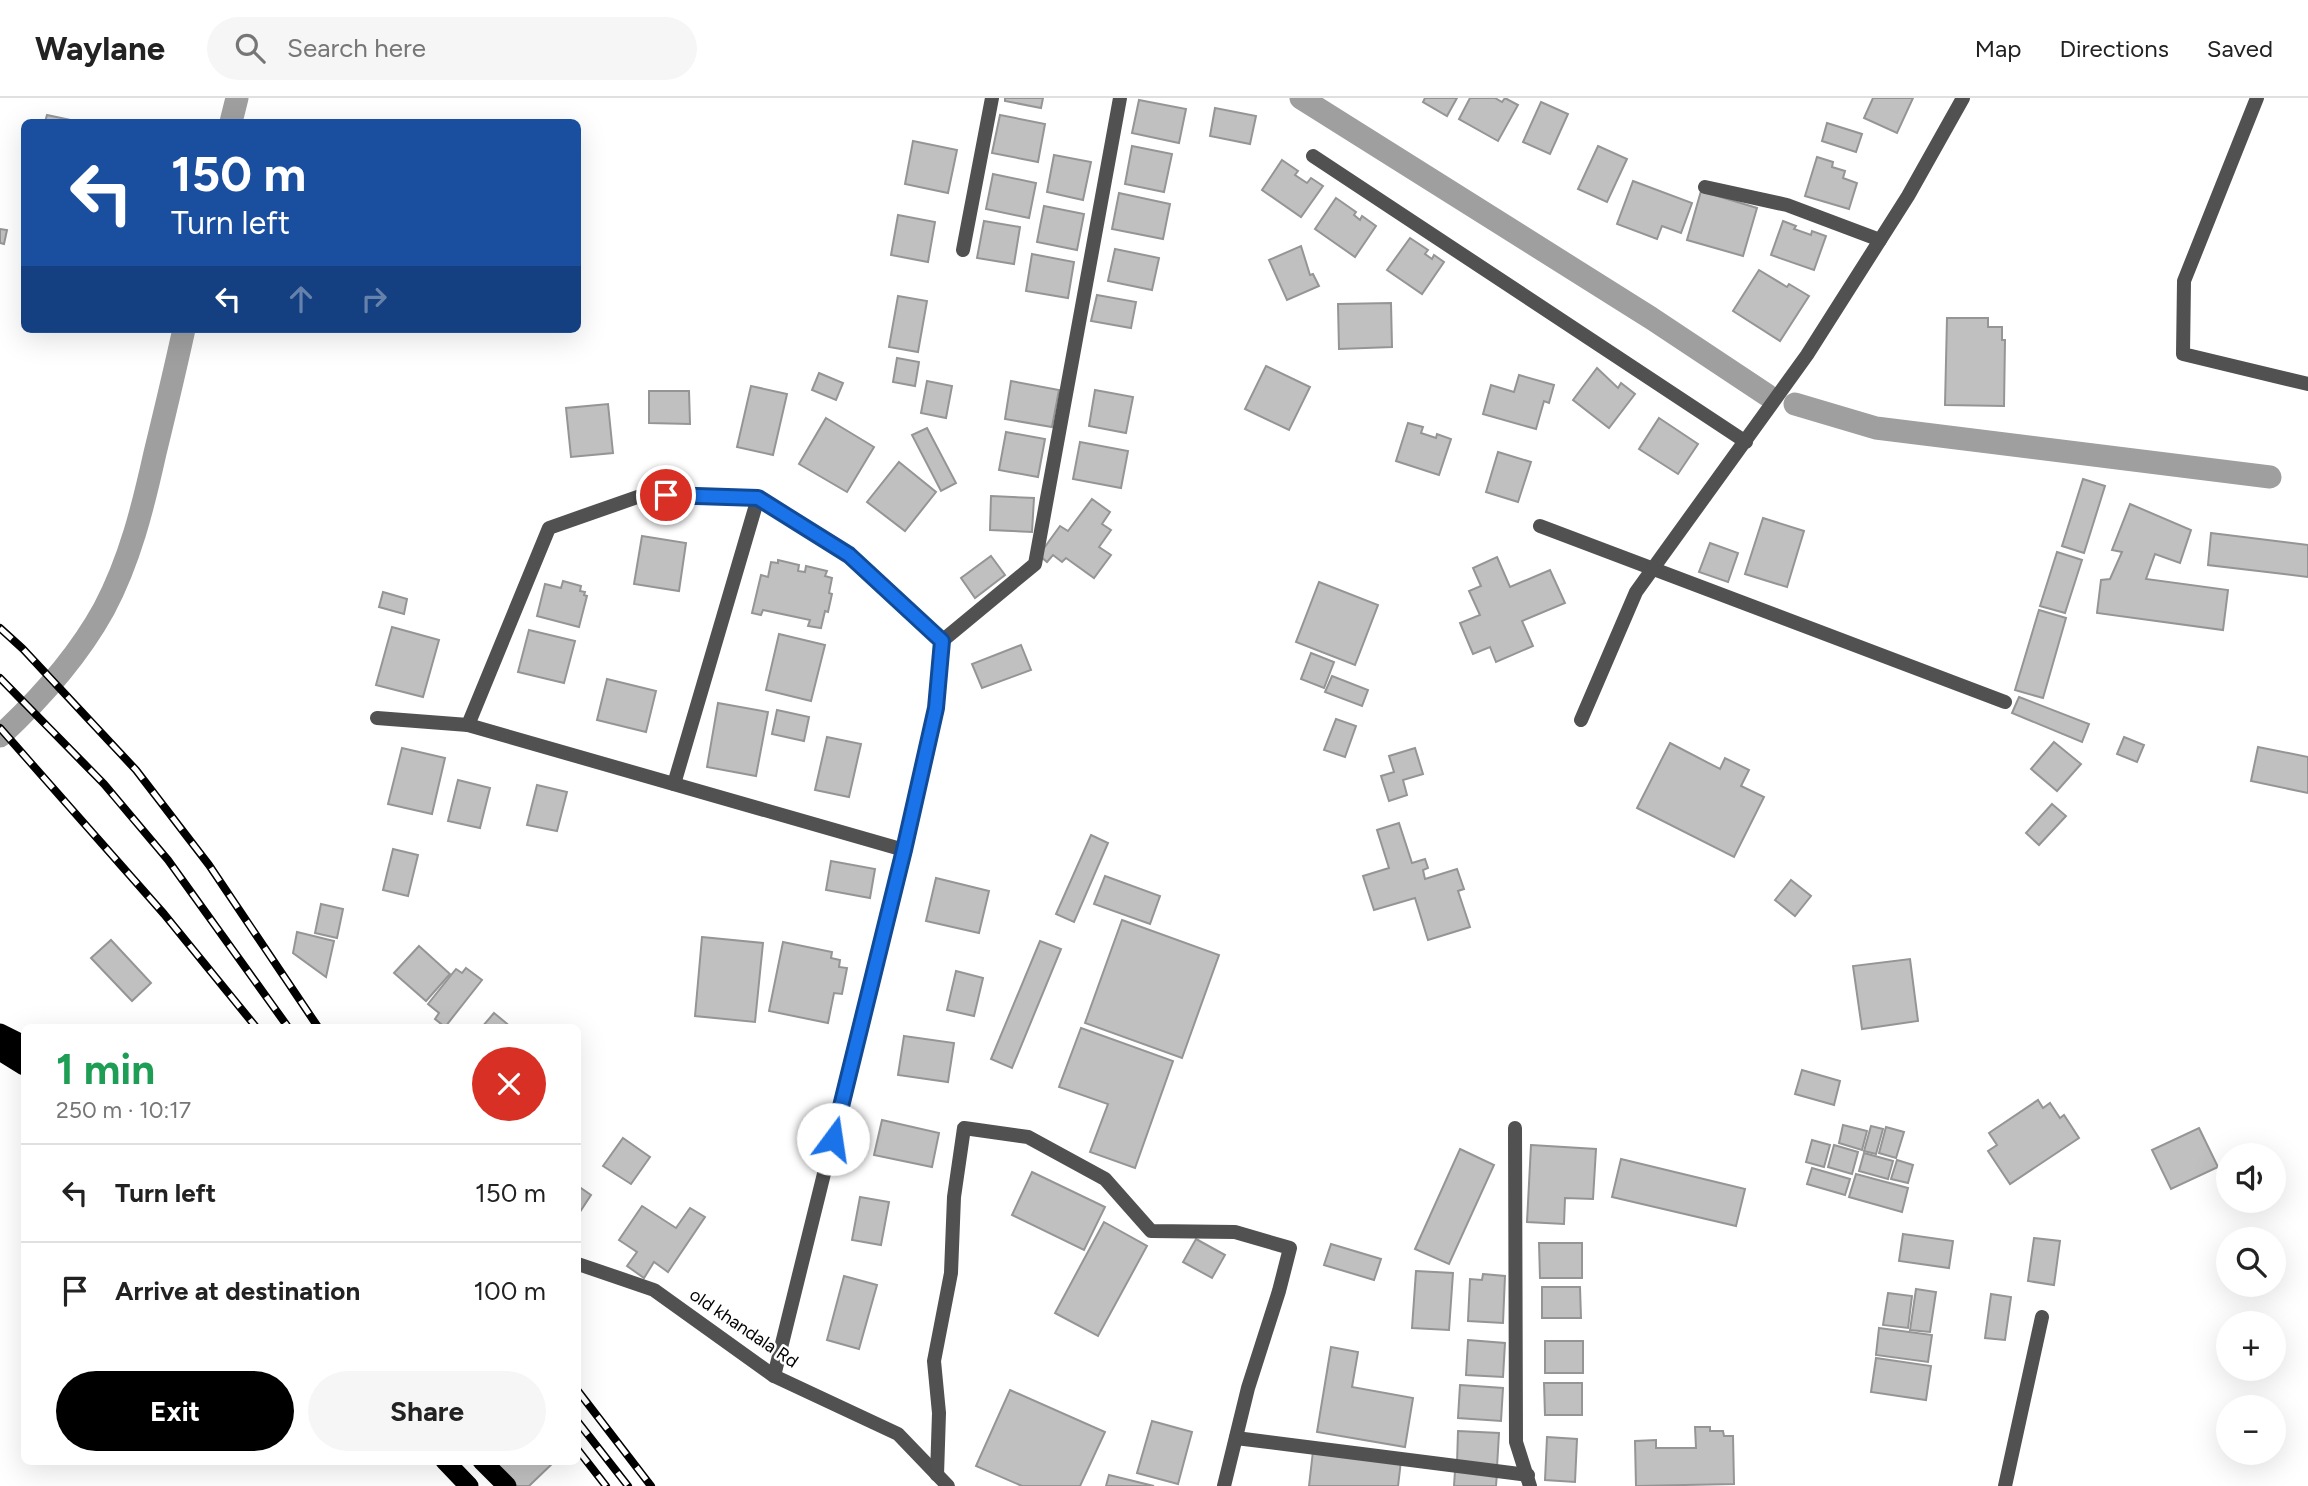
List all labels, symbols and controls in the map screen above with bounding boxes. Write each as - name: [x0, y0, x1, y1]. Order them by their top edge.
- search box: [207, 17, 697, 80]
- text: Waylane: [35, 29, 165, 68]
- icon: search: [231, 29, 269, 67]
- text: Search here: [287, 32, 426, 64]
- text: Map: [1975, 34, 2021, 63]
- text: Directions: [2059, 34, 2169, 63]
- text: Saved: [2207, 34, 2273, 63]
- text: 150 m: [171, 144, 306, 203]
- icon: left: [56, 147, 147, 238]
- text: Turn left: [171, 204, 290, 242]
- icon: left: [209, 280, 247, 318]
- icon: ahead: [282, 280, 320, 318]
- icon: right: [355, 280, 393, 318]
- pin: [636, 465, 696, 525]
- icon: arrive: [647, 476, 685, 514]
- text: 1 min: [56, 1044, 155, 1095]
- button: close: [472, 1047, 546, 1121]
- text: 250 m · 10:17: [56, 1096, 191, 1124]
- position arrow: [796, 1102, 870, 1176]
- map controls: [2216, 1143, 2286, 1465]
- button: sound: [2216, 1143, 2286, 1213]
- icon: left: [56, 1174, 94, 1212]
- text: Turn left: [115, 1177, 216, 1209]
- text: 150 m: [475, 1177, 546, 1209]
- button: search: [2216, 1227, 2286, 1297]
- icon: arrive: [56, 1272, 94, 1310]
- text: Arrive at destination: [115, 1275, 360, 1307]
- text: 100 m: [473, 1275, 546, 1307]
- street label: old khandala Rd: [685, 1284, 803, 1372]
- button: +: [2216, 1311, 2286, 1381]
- button: Exit: [56, 1371, 294, 1451]
- button: Share: [308, 1371, 546, 1451]
- button: −: [2216, 1395, 2286, 1465]

